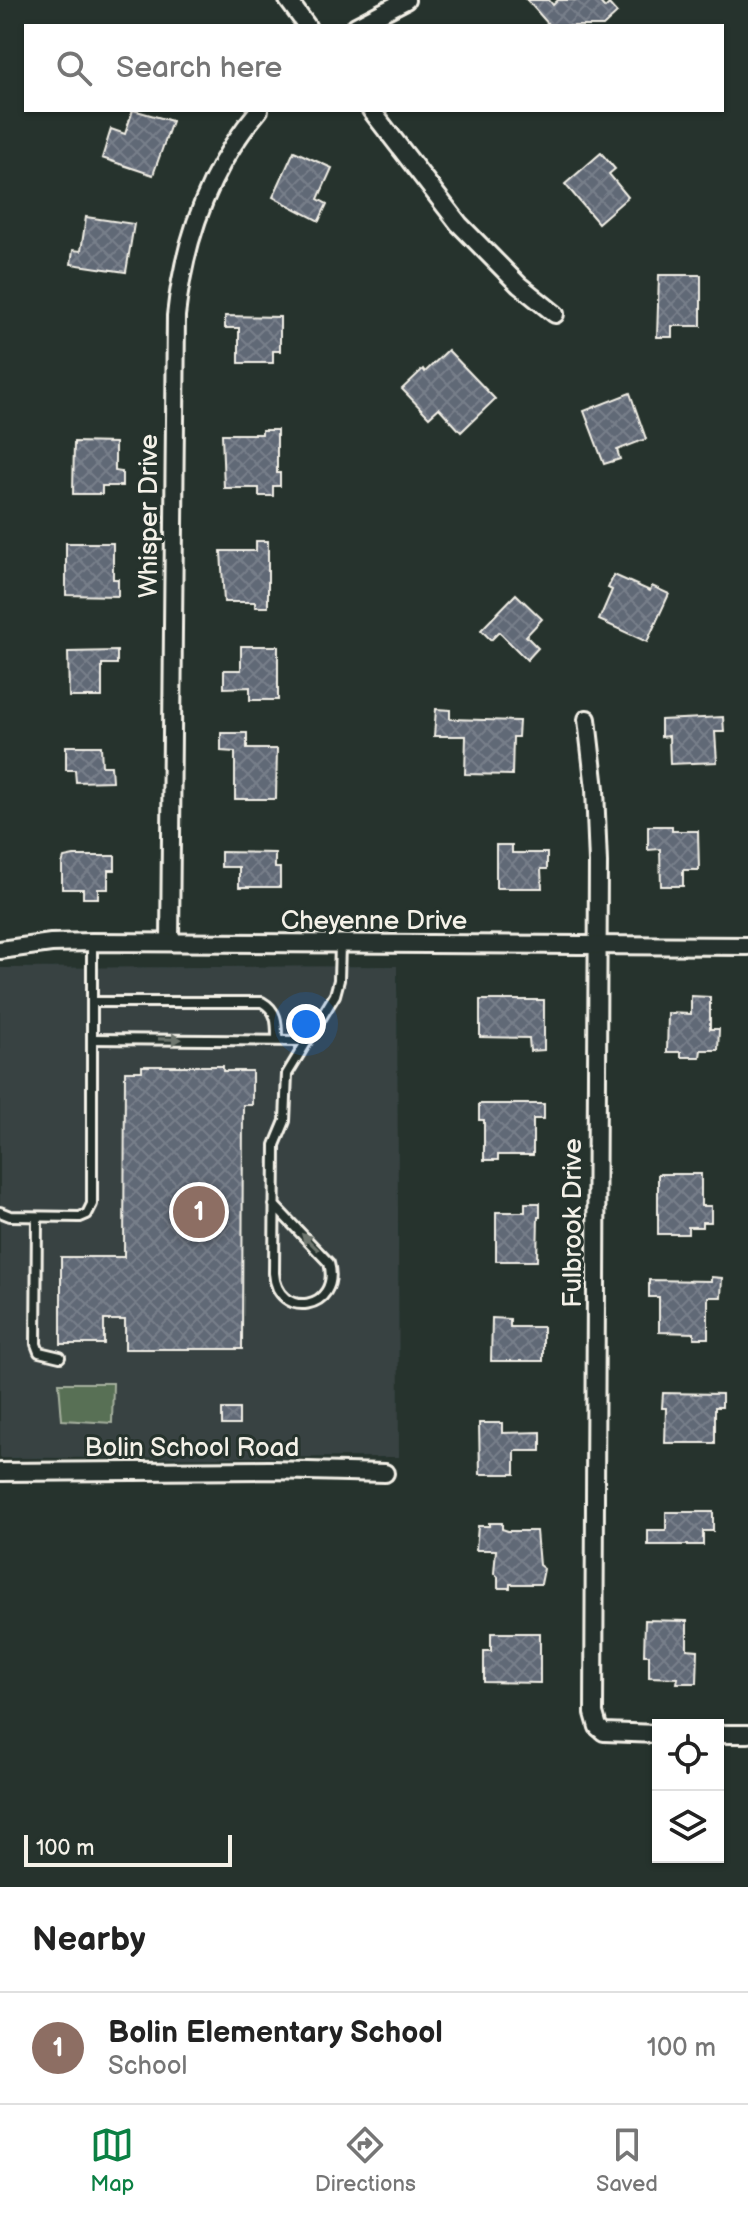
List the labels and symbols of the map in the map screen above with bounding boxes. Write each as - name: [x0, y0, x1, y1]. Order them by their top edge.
- street label: Whisper Drive: [134, 434, 165, 598]
- street label: Cheyenne Drive: [281, 906, 467, 937]
- your location: [286, 1004, 326, 1044]
- one-way arrow: [158, 1033, 183, 1045]
- street label: Fulbrook Drive: [558, 1138, 589, 1308]
- pin: 1: [173, 1182, 225, 1242]
- one-way arrow: [301, 1233, 320, 1252]
- street label: Bolin School Road: [85, 1433, 299, 1464]
- scale bar: [24, 1831, 232, 1867]

